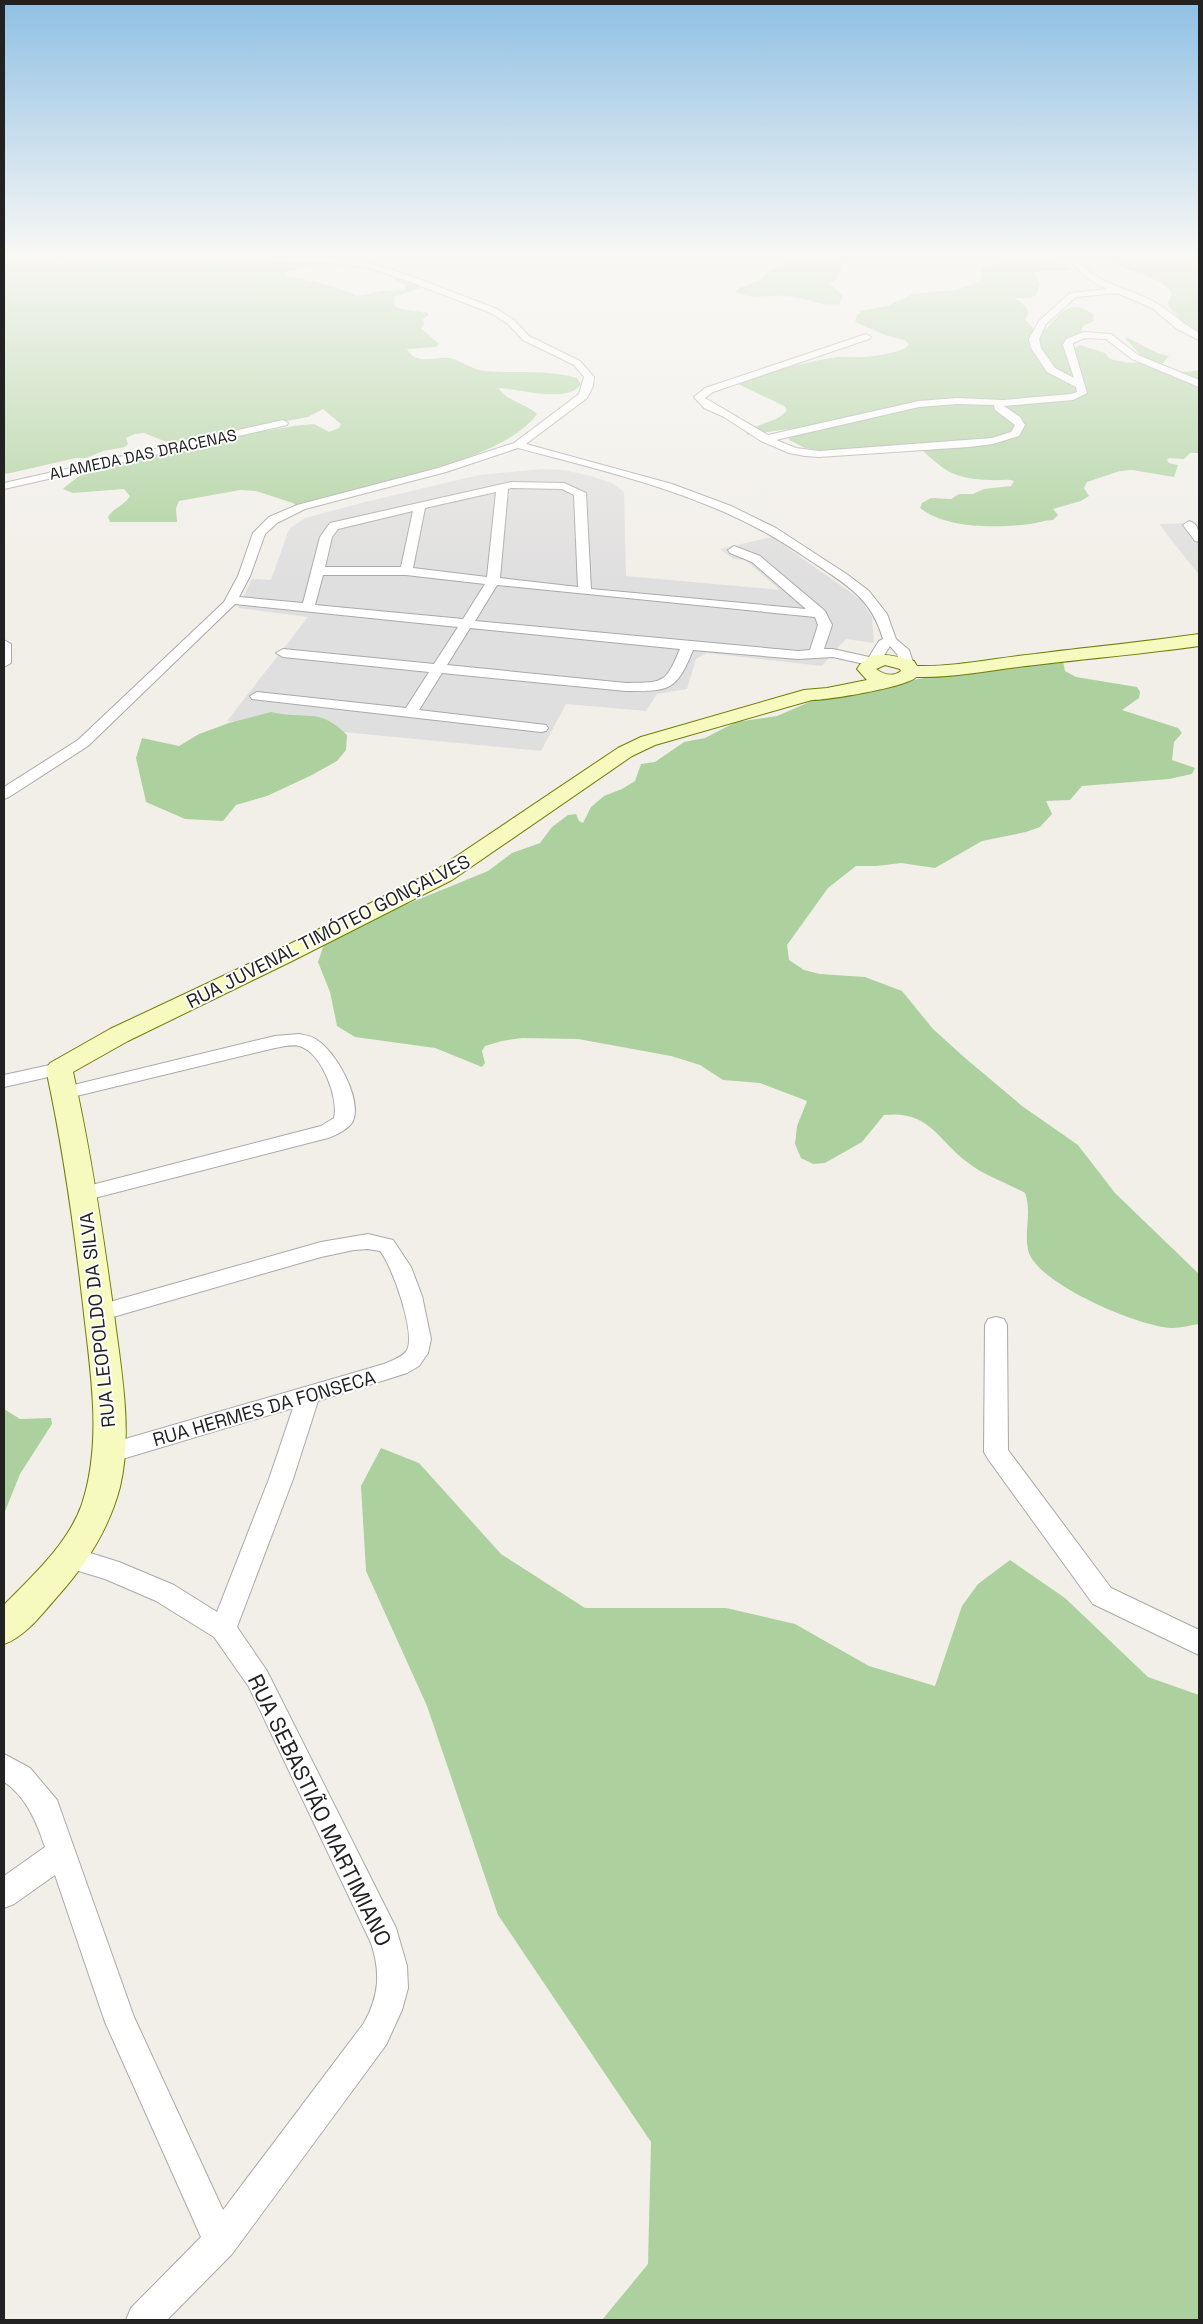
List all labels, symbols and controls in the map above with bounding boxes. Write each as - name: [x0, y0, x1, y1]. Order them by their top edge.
- street label: ALAMEDA DAS DRACENAS: [48, 424, 239, 485]
- street label: RUA JUVENAL TIMÓTEO GONÇALVES: [182, 849, 474, 1014]
- street label: RUA LEOPOLDO DA SILVA: [74, 1211, 121, 1429]
- street label: RUA HERMES DA FONSECA: [150, 1365, 378, 1452]
- street label: RUA SEBASTIÃO MARTIMIANO: [242, 1669, 398, 1951]

